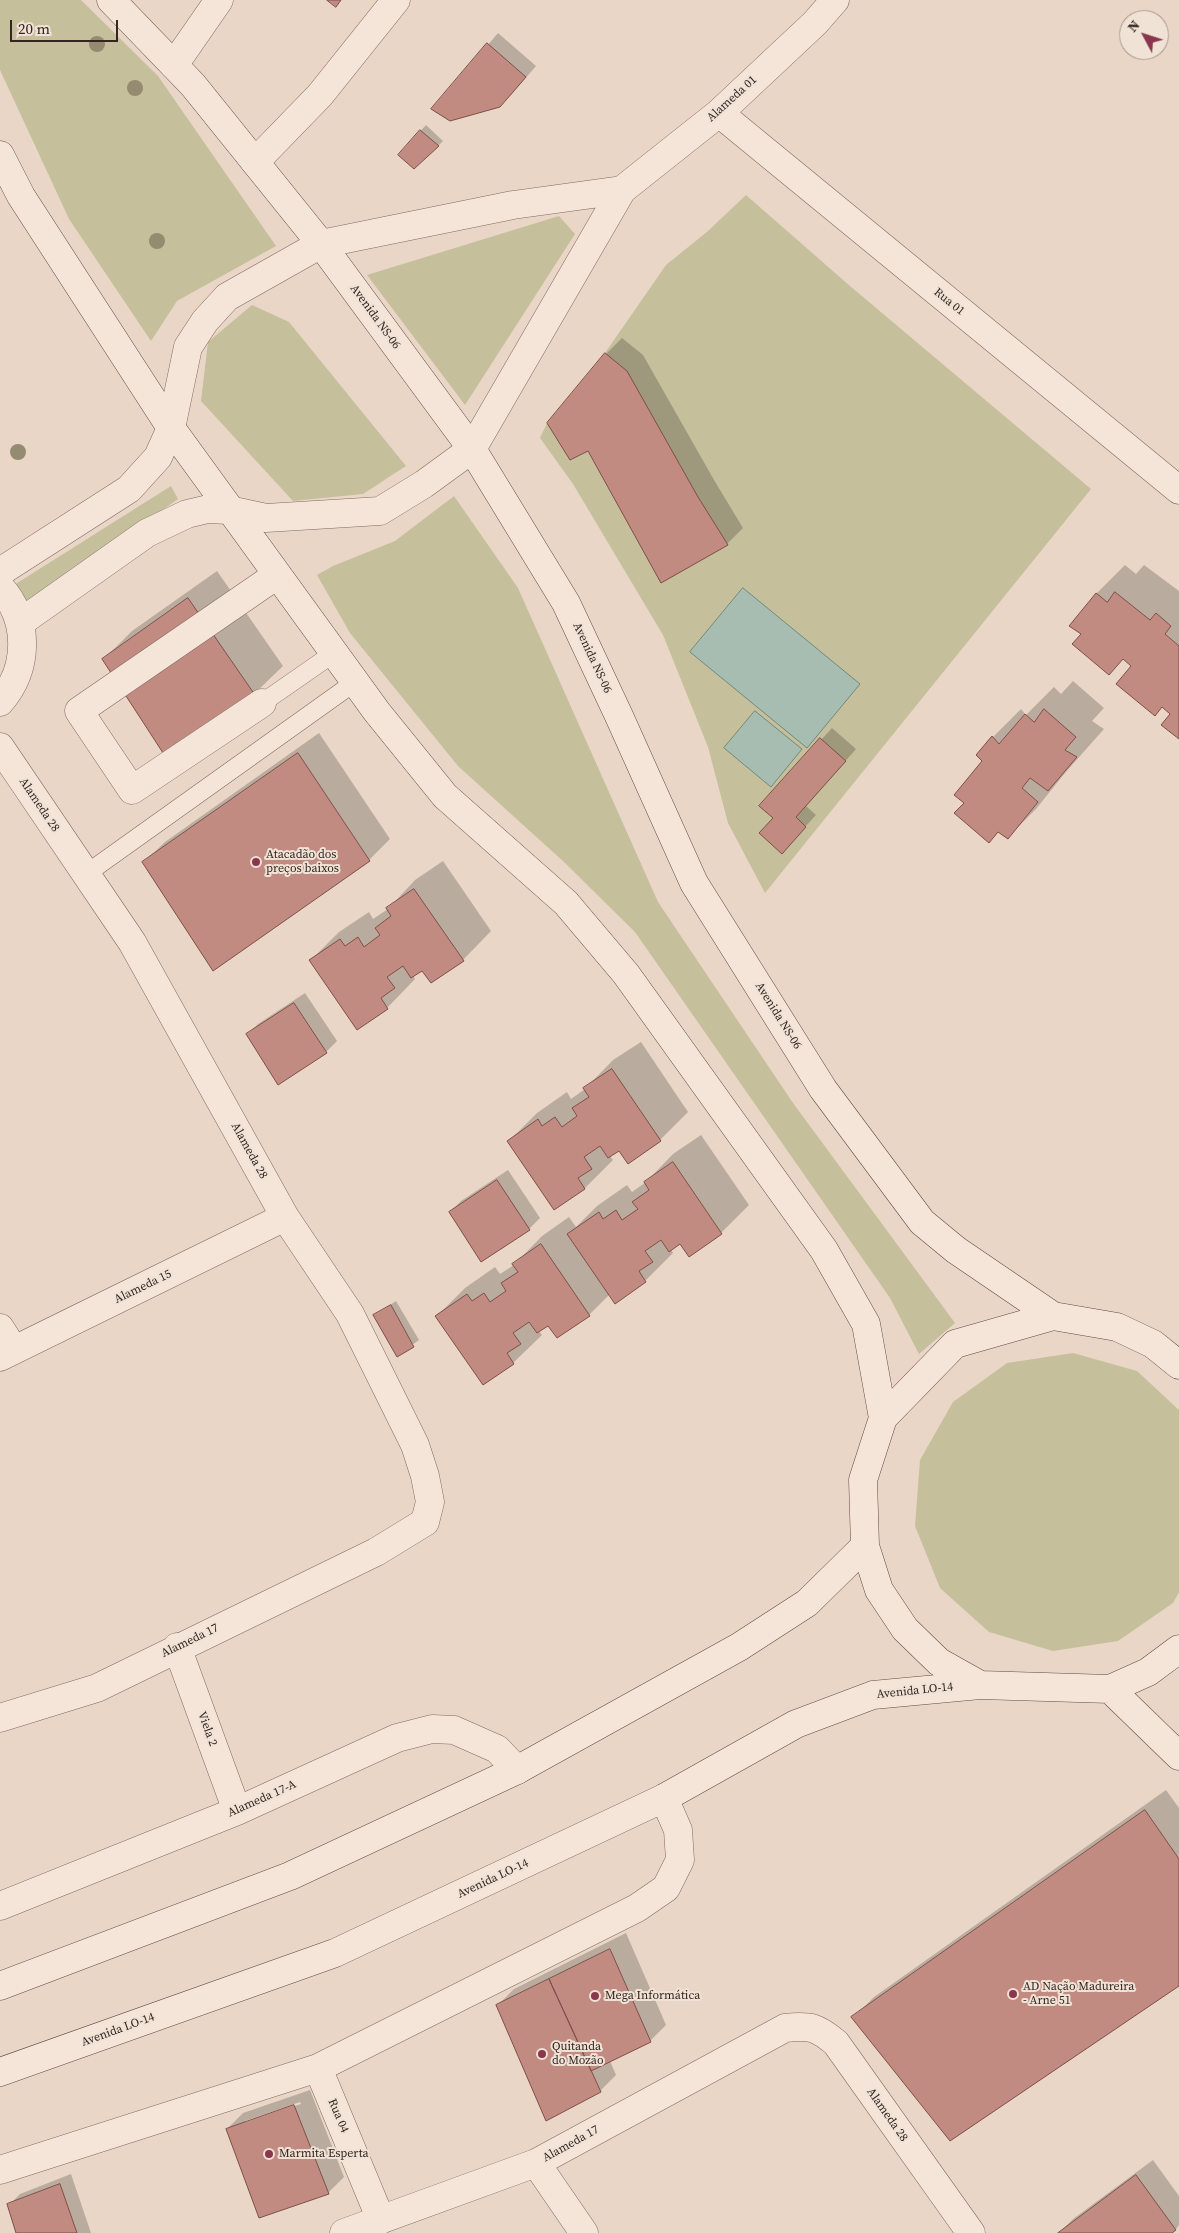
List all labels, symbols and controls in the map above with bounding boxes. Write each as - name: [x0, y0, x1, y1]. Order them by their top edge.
- scale bar: [12, 10, 120, 42]
- north arrow: [1119, 10, 1169, 60]
- text: N: [1122, 16, 1144, 36]
- text: 20 m: [18, 18, 50, 39]
- street label: Alameda 01: [704, 73, 760, 125]
- street label: Avenida NS-06: [347, 282, 403, 352]
- street label: Rua 01: [931, 285, 967, 319]
- street label: Avenida NS-06: [569, 620, 615, 696]
- street label: Alameda 28: [16, 775, 62, 835]
- place label: Atacadão dos preços baixos: [266, 848, 339, 876]
- marker: Atacadão dos preços baixos: [250, 856, 262, 868]
- street label: Avenida NS-06: [752, 980, 804, 1052]
- street label: Alameda 28: [228, 1120, 270, 1182]
- street label: Alameda 15: [112, 1267, 174, 1307]
- street label: Alameda 17: [159, 1621, 221, 1661]
- street label: Avenida LO-14: [876, 1680, 954, 1702]
- street label: Viela 2: [194, 1710, 220, 1748]
- street label: Alameda 17-A: [226, 1778, 298, 1820]
- street label: Avenida LO-14: [455, 1856, 531, 1902]
- place label: AD Nação Madureira - Arne 51: [1023, 1980, 1134, 2008]
- marker: AD Nação Madureira - Arne 51: [1007, 1988, 1019, 2000]
- place label: Mega Informática: [605, 1989, 700, 2003]
- marker: Mega Informática: [589, 1990, 601, 2002]
- street label: Avenida LO-14: [79, 2010, 157, 2050]
- place label: Quitanda do Mozão: [552, 2040, 604, 2068]
- marker: Quitanda do Mozão: [536, 2048, 548, 2060]
- street label: Alameda 28: [863, 2085, 911, 2145]
- street label: Rua 04: [324, 2097, 352, 2135]
- street label: Alameda 17: [540, 2123, 602, 2165]
- place label: Marmita Esperta: [279, 2147, 369, 2161]
- marker: Marmita Esperta: [263, 2148, 275, 2160]

